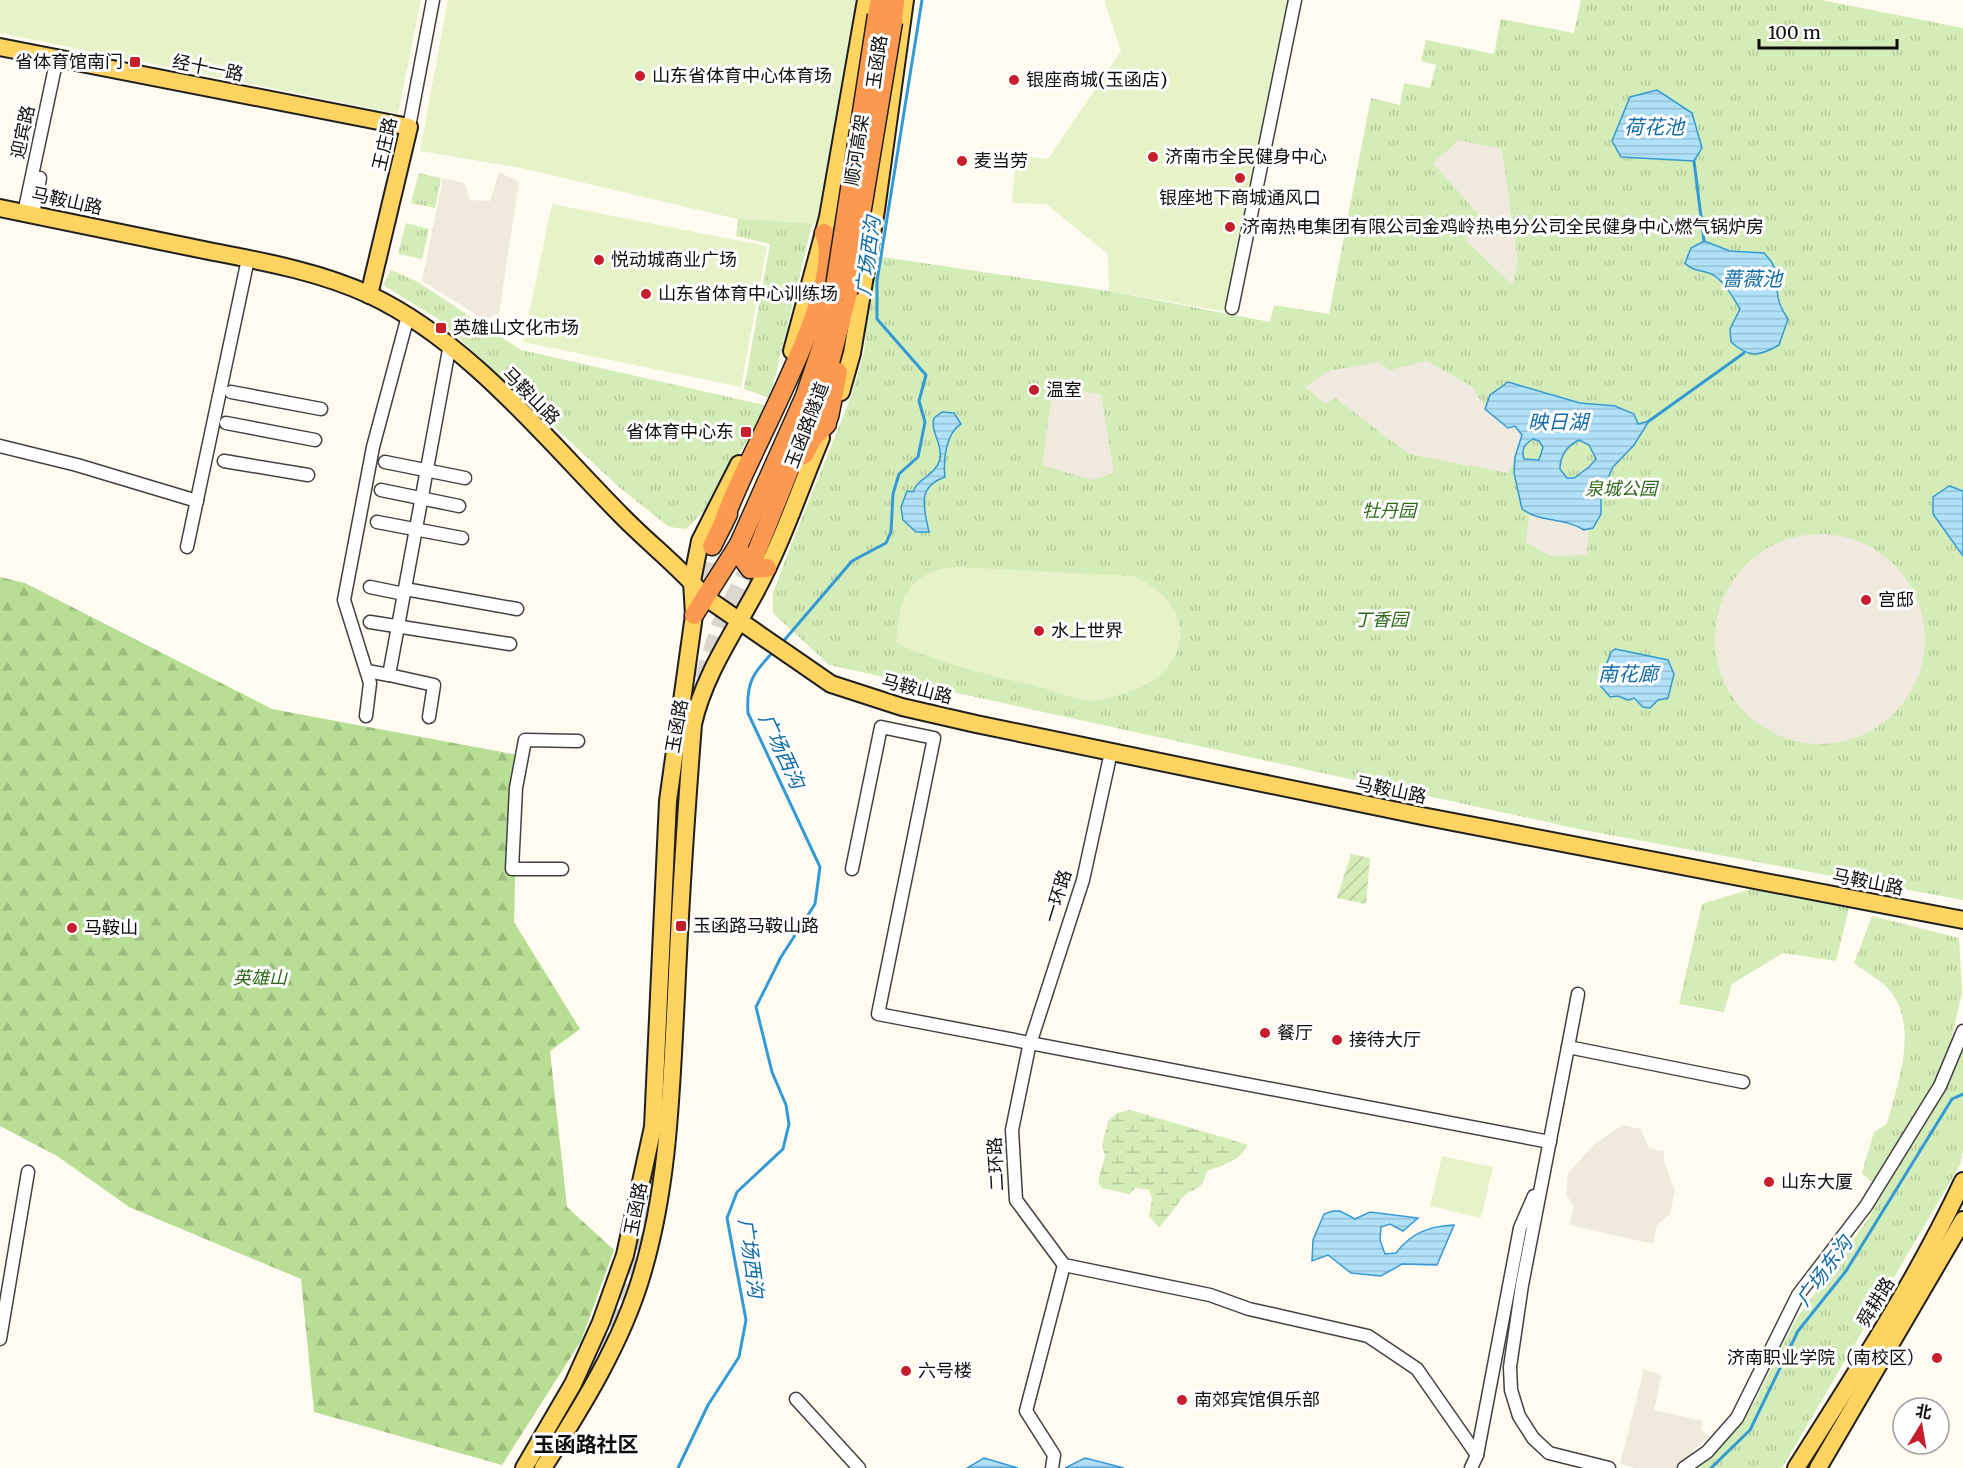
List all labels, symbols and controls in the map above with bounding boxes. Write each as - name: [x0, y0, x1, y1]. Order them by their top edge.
- scale bar: [1759, 12, 1897, 50]
- text: 100 m: [1768, 21, 1821, 44]
- street label: 玉函路: [861, 34, 892, 90]
- street label: 经十一路: [171, 49, 246, 86]
- place label: 省体育馆南门: [15, 50, 123, 73]
- marker: 省体育馆南门: [128, 55, 142, 69]
- place label: 山东省体育中心体育场: [652, 64, 832, 87]
- place label: 银座商城(玉函店): [1026, 68, 1167, 91]
- marker: 山东省体育中心体育场: [633, 69, 647, 83]
- marker: 银座商城(玉函店): [1007, 73, 1021, 87]
- street label: 迎宾路: [6, 103, 39, 161]
- street label: 顺河高架: [840, 113, 873, 187]
- water label: 荷花池: [1624, 114, 1686, 139]
- street label: 王庄路: [367, 115, 402, 173]
- place label: 济南市全民健身中心: [1165, 145, 1327, 168]
- place label: 麦当劳: [974, 149, 1028, 172]
- marker: 济南市全民健身中心: [1146, 150, 1160, 164]
- marker: 麦当劳: [955, 154, 969, 168]
- marker: 银座地下商城通风口: [1233, 171, 1247, 185]
- street label: 马鞍山路: [29, 182, 105, 219]
- place label: 银座地下商城通风口: [1159, 186, 1321, 209]
- water label: 广场西沟: [850, 213, 885, 297]
- place label: 济南热电集团有限公司金鸡岭热电分公司全民健身中心燃气锅炉房: [1242, 215, 1764, 238]
- marker: 济南热电集团有限公司金鸡岭热电分公司全民健身中心燃气锅炉房: [1223, 220, 1237, 234]
- place label: 悦动城商业广场: [611, 248, 737, 271]
- marker: 悦动城商业广场: [592, 253, 606, 267]
- water label: 蔷薇池: [1722, 266, 1784, 291]
- place label: 山东省体育中心训练场: [658, 282, 838, 305]
- marker: 山东省体育中心训练场: [639, 287, 653, 301]
- place label: 英雄山文化市场: [453, 316, 579, 339]
- marker: 英雄山文化市场: [434, 321, 448, 335]
- street label: 马鞍山路: [498, 362, 565, 429]
- place label: 温室: [1046, 378, 1082, 401]
- street label: 玉函路隧道: [780, 379, 833, 471]
- marker: 温室: [1027, 383, 1041, 397]
- water label: 映日湖: [1528, 409, 1591, 434]
- place label: 省体育中心东: [626, 420, 734, 443]
- marker: 省体育中心东: [739, 425, 753, 439]
- park label: 泉城公园: [1585, 477, 1660, 500]
- park label: 牡丹园: [1362, 499, 1419, 522]
- place label: 宫邸: [1878, 588, 1914, 611]
- marker: 宫邸: [1859, 593, 1873, 607]
- park label: 丁香园: [1354, 608, 1411, 631]
- place label: 水上世界: [1051, 619, 1123, 642]
- marker: 水上世界: [1032, 624, 1046, 638]
- water label: 南花廊: [1598, 661, 1661, 686]
- street label: 马鞍山路: [879, 669, 955, 708]
- street label: 玉函路: [660, 697, 693, 754]
- water label: 广场西沟: [754, 709, 812, 794]
- street label: 马鞍山路: [1353, 771, 1429, 808]
- street label: 马鞍山路: [1831, 863, 1906, 900]
- street label: 一环路: [1039, 867, 1076, 925]
- place label: 玉函路马鞍山路: [693, 914, 819, 937]
- place label: 马鞍山: [84, 916, 138, 939]
- marker: 玉函路马鞍山路: [674, 919, 688, 933]
- marker: 马鞍山: [65, 921, 79, 935]
- park label: 英雄山: [233, 966, 288, 989]
- place label: 餐厅: [1277, 1021, 1313, 1044]
- marker: 餐厅: [1258, 1026, 1272, 1040]
- place label: 接待大厅: [1349, 1028, 1421, 1051]
- marker: 接待大厅: [1330, 1033, 1344, 1047]
- street label: 二环路: [983, 1136, 1008, 1192]
- place label: 山东大厦: [1781, 1170, 1853, 1193]
- marker: 山东大厦: [1762, 1175, 1776, 1189]
- street label: 玉函路: [619, 1180, 652, 1238]
- water label: 广场西沟: [734, 1217, 770, 1301]
- water label: 广场东沟: [1790, 1229, 1858, 1310]
- street label: 舜耕路: [1852, 1273, 1899, 1331]
- place label: 济南职业学院（南校区）: [1727, 1346, 1925, 1369]
- marker: 济南职业学院（南校区）: [1930, 1351, 1944, 1365]
- place label: 六号楼: [918, 1359, 972, 1382]
- marker: 六号楼: [899, 1364, 913, 1378]
- place label: 南郊宾馆俱乐部: [1194, 1388, 1320, 1411]
- marker: 南郊宾馆俱乐部: [1175, 1393, 1189, 1407]
- north arrow: [1891, 1396, 1951, 1456]
- text: 北: [1914, 1400, 1934, 1423]
- district label: 玉函路社区: [534, 1431, 639, 1458]

